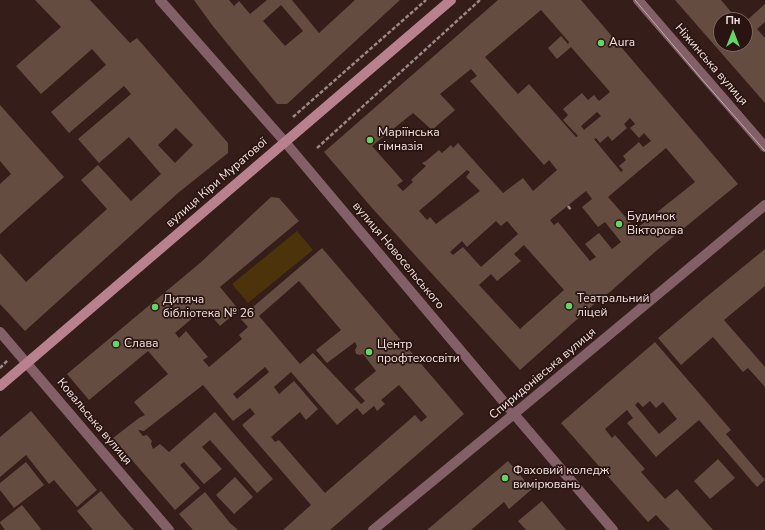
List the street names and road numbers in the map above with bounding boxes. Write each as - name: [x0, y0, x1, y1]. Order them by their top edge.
- street label: Ніжинська вулиця: [672, 21, 750, 109]
- street label: вулиця Кіри Муратової: [163, 135, 271, 231]
- street label: вулиця Новосельського: [349, 200, 447, 312]
- street label: Спиридонівська вулиця: [487, 325, 599, 423]
- street label: Ковальська вулиця: [54, 376, 134, 468]

